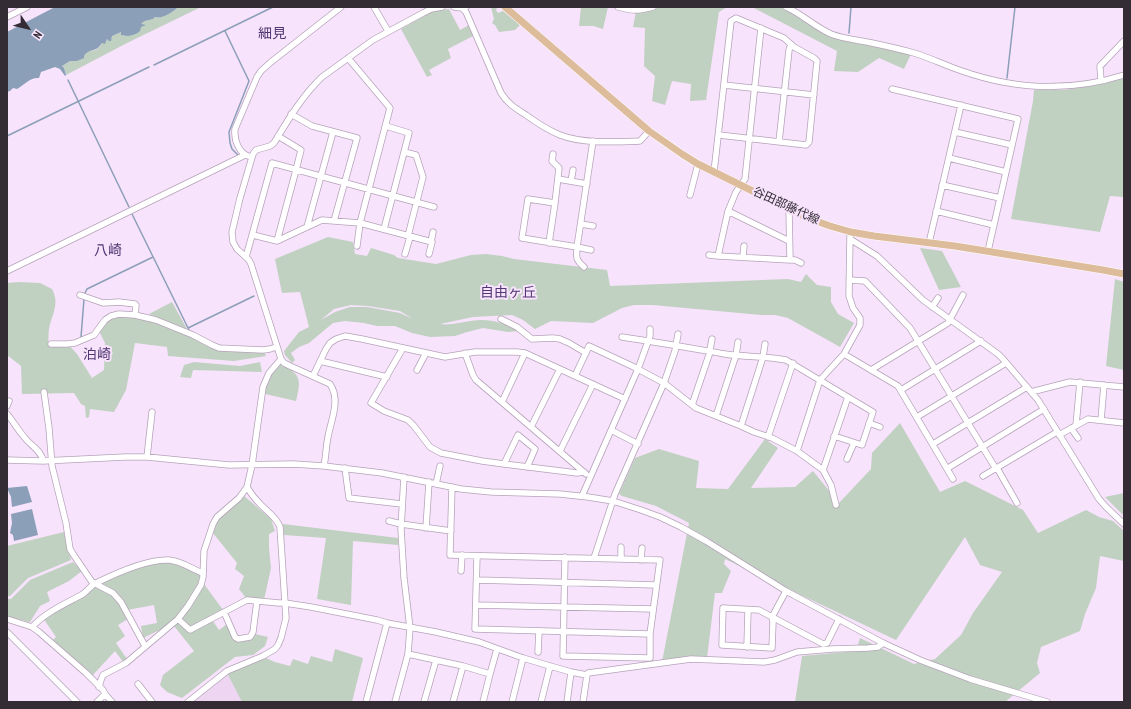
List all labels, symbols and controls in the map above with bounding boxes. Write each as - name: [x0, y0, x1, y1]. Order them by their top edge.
- north arrow: [8, 8, 48, 48]
- district label: 細見: [258, 26, 286, 42]
- text: N: [30, 28, 45, 41]
- street label: 谷田部藤代線: [750, 184, 822, 228]
- district label: 八崎: [94, 243, 122, 259]
- district label: 自由ヶ丘: [480, 285, 536, 301]
- district label: 泊崎: [83, 347, 111, 363]

